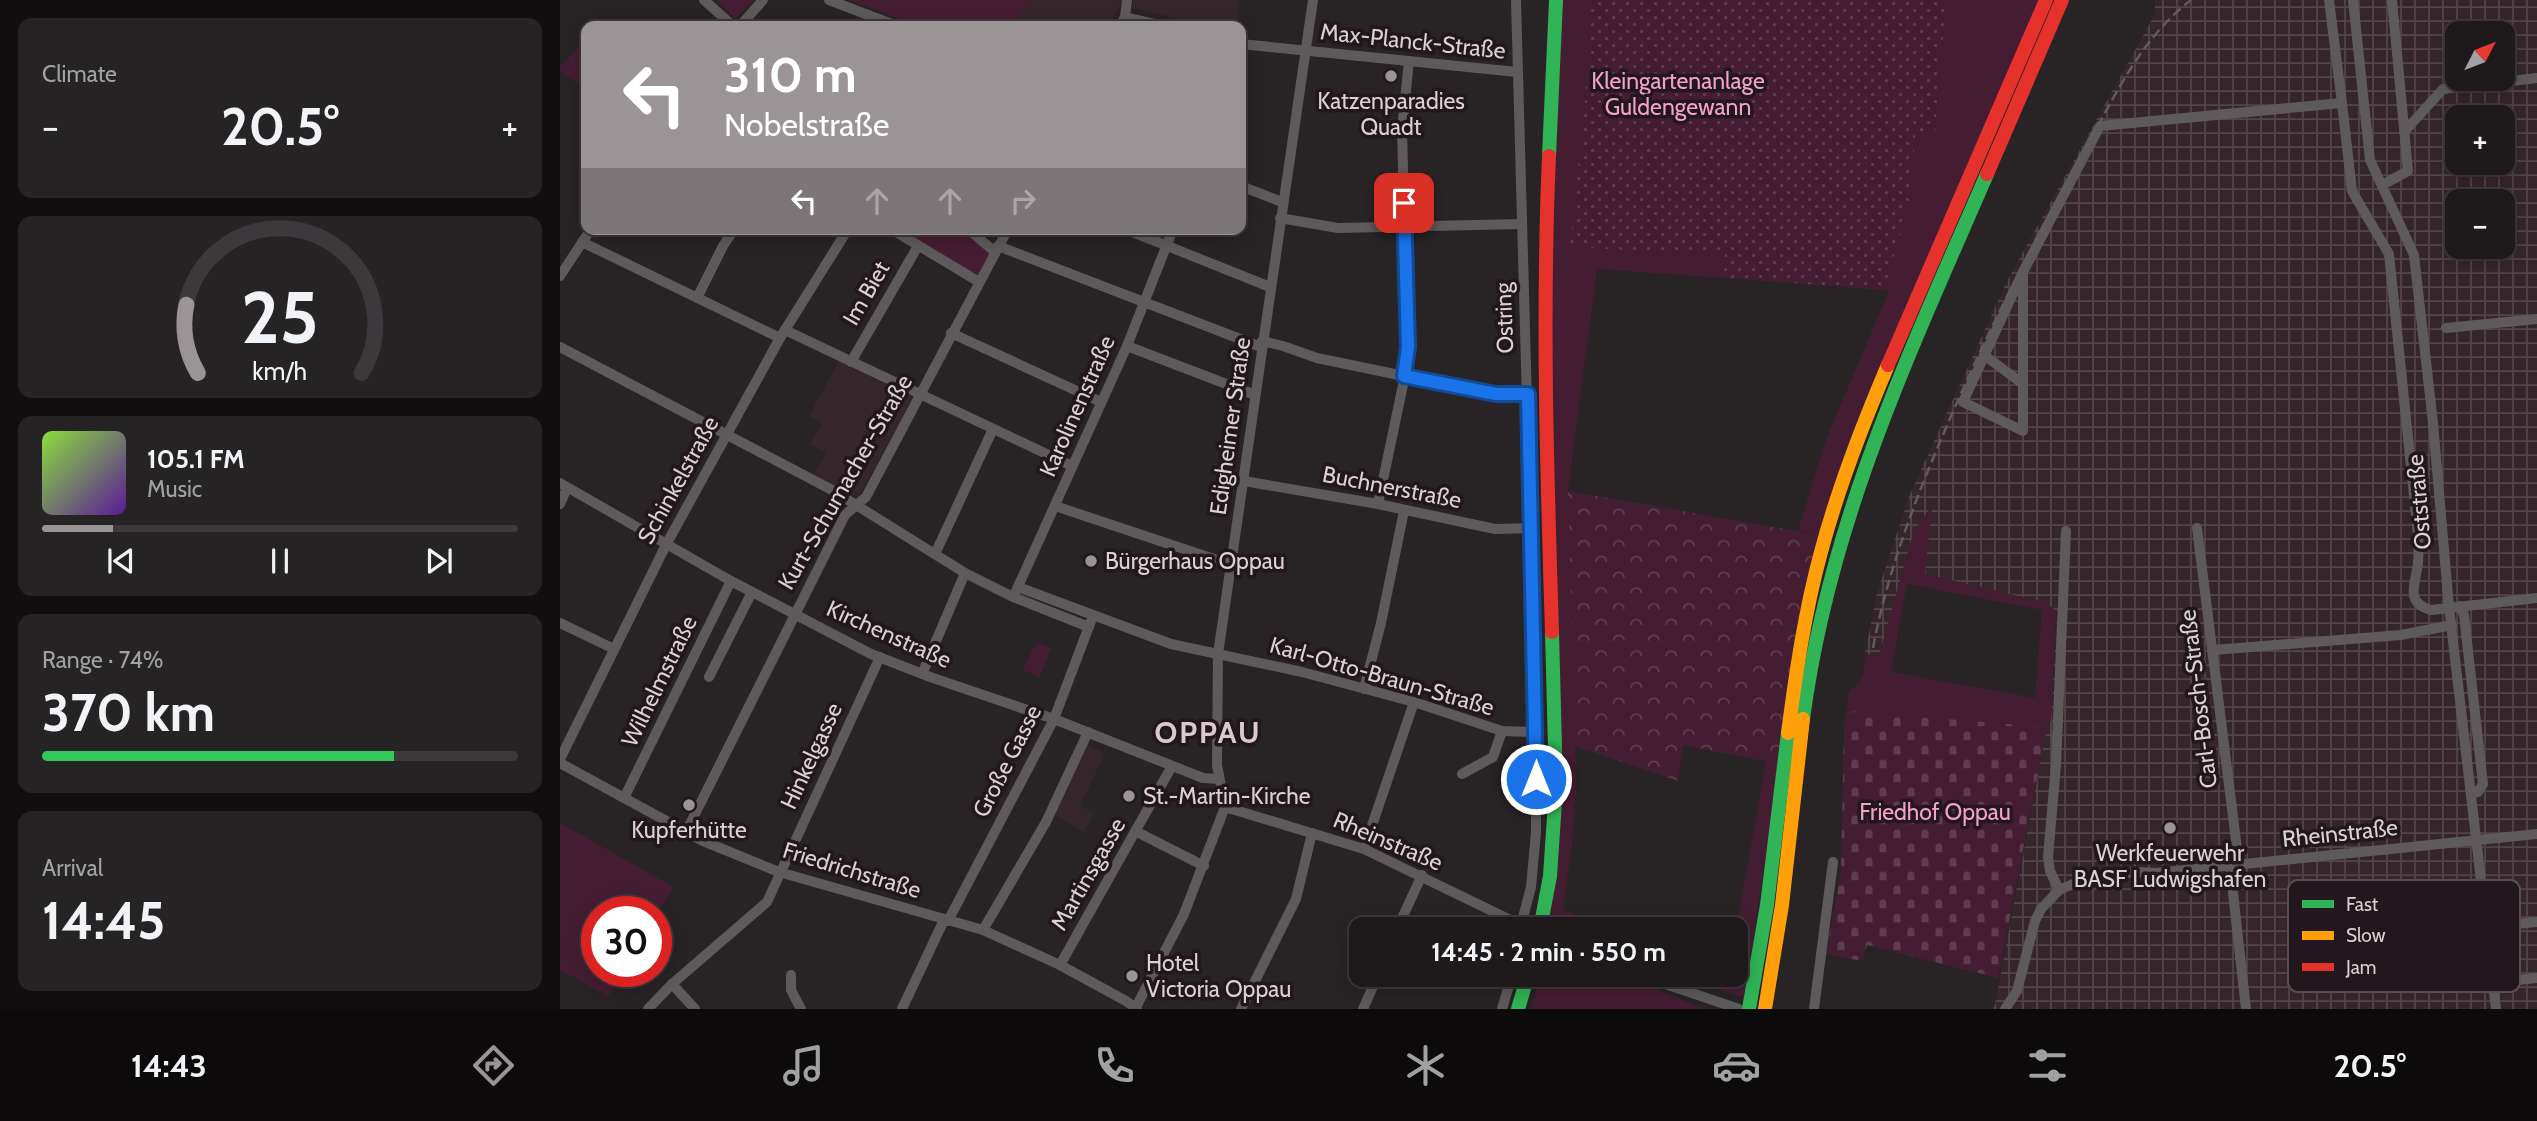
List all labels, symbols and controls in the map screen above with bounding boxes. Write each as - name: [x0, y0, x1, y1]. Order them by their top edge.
- street label: Max-Planck-Straße: [1319, 17, 1507, 65]
- north arrow: [2445, 21, 2515, 91]
- map controls: [2445, 21, 2515, 259]
- text: 310 m: [724, 45, 857, 104]
- icon: left: [609, 49, 700, 140]
- text: Climate: [42, 60, 117, 88]
- park label: Kleingartenanlage Guldengewann: [1591, 67, 1765, 121]
- marker: Katzenparadies Quadt: [1383, 68, 1399, 84]
- place label: Katzenparadies Quadt: [1317, 87, 1465, 141]
- text: 20.5°: [221, 95, 339, 158]
- text: −: [42, 103, 59, 150]
- text: +: [501, 103, 518, 150]
- text: Nobelstraße: [724, 105, 889, 144]
- button: +: [2445, 105, 2515, 175]
- pin: [1374, 173, 1434, 233]
- icon: left: [785, 182, 823, 220]
- icon: ahead: [858, 182, 896, 220]
- icon: ahead: [931, 182, 969, 220]
- icon: right: [1004, 182, 1042, 220]
- icon: arrive: [1385, 184, 1423, 222]
- button: −: [2445, 189, 2515, 259]
- street label: Im Biet: [837, 256, 895, 330]
- text: 25: [241, 273, 319, 361]
- street label: Ostring: [1489, 281, 1519, 354]
- street label: Karolinenstraße: [1033, 331, 1121, 481]
- street label: Edigheimer Straße: [1204, 335, 1256, 517]
- text: km/h: [253, 356, 307, 386]
- street label: Kurt-Schumacher-Straße: [772, 369, 918, 594]
- street label: Schinkelstraße: [631, 411, 725, 549]
- text: 105.1 FM: [147, 443, 245, 475]
- street label: Oststraße: [2401, 453, 2437, 551]
- street label: Buchnerstraße: [1320, 460, 1464, 514]
- text: Music: [147, 475, 202, 503]
- icon: previous: [102, 542, 140, 580]
- icon: pause: [261, 542, 299, 580]
- icon: next: [420, 542, 458, 580]
- place label: Bürgerhaus Oppau: [1105, 547, 1285, 575]
- marker: Bürgerhaus Oppau: [1083, 553, 1099, 569]
- street label: Kirchenstraße: [822, 594, 956, 674]
- street label: Carl-Bosch-Straße: [2173, 608, 2223, 790]
- street label: Wilhelmstraße: [615, 611, 703, 751]
- street label: Karl-Otto-Braun-Straße: [1267, 631, 1498, 721]
- text: Range · 74%: [42, 646, 163, 674]
- text: 370 km: [42, 681, 215, 744]
- street label: Hinkelgasse: [774, 698, 848, 814]
- street label: Große Gasse: [967, 700, 1047, 822]
- district label: OPPAU: [1154, 714, 1262, 751]
- position arrow: [1499, 742, 1573, 816]
- place label: St.-Martin-Kirche: [1143, 782, 1311, 810]
- marker: St.-Martin-Kirche: [1121, 788, 1137, 804]
- marker: Kupferhütte: [681, 797, 697, 813]
- park label: Friedhof Oppau: [1859, 798, 2011, 826]
- street label: Rheinstraße: [1329, 805, 1447, 877]
- street label: Martinsgasse: [1045, 813, 1132, 935]
- street label: Rheinstraße: [2281, 813, 2399, 853]
- place label: Kupferhütte: [631, 816, 747, 844]
- marker: Werkfeuerwehr BASF Ludwigshafen: [2162, 820, 2178, 836]
- street label: Friedrichstraße: [779, 836, 925, 904]
- place label: Werkfeuerwehr BASF Ludwigshafen: [2074, 839, 2266, 893]
- text: Arrival: [42, 854, 103, 882]
- legend: [2288, 880, 2520, 992]
- text: 14:45: [42, 889, 165, 952]
- text: Fast: [2346, 893, 2379, 916]
- speed limit sign: 30: [581, 896, 672, 987]
- text: Slow: [2346, 924, 2386, 947]
- text: 14:45 · 2 min · 550 m: [1431, 936, 1666, 968]
- place label: Hotel Victoria Oppau: [1146, 949, 1291, 1003]
- text: Jam: [2345, 956, 2376, 979]
- marker: Hotel Victoria Oppau: [1124, 968, 1140, 984]
- icon: directions: [469, 1041, 518, 1090]
- icon: music: [779, 1041, 828, 1090]
- icon: phone: [1090, 1041, 1139, 1090]
- icon: climate: [1401, 1041, 1450, 1090]
- icon: car: [1712, 1041, 1761, 1090]
- icon: filters: [2023, 1041, 2072, 1090]
- text: 14:43: [131, 1046, 207, 1085]
- text: 20.5°: [2333, 1046, 2406, 1085]

